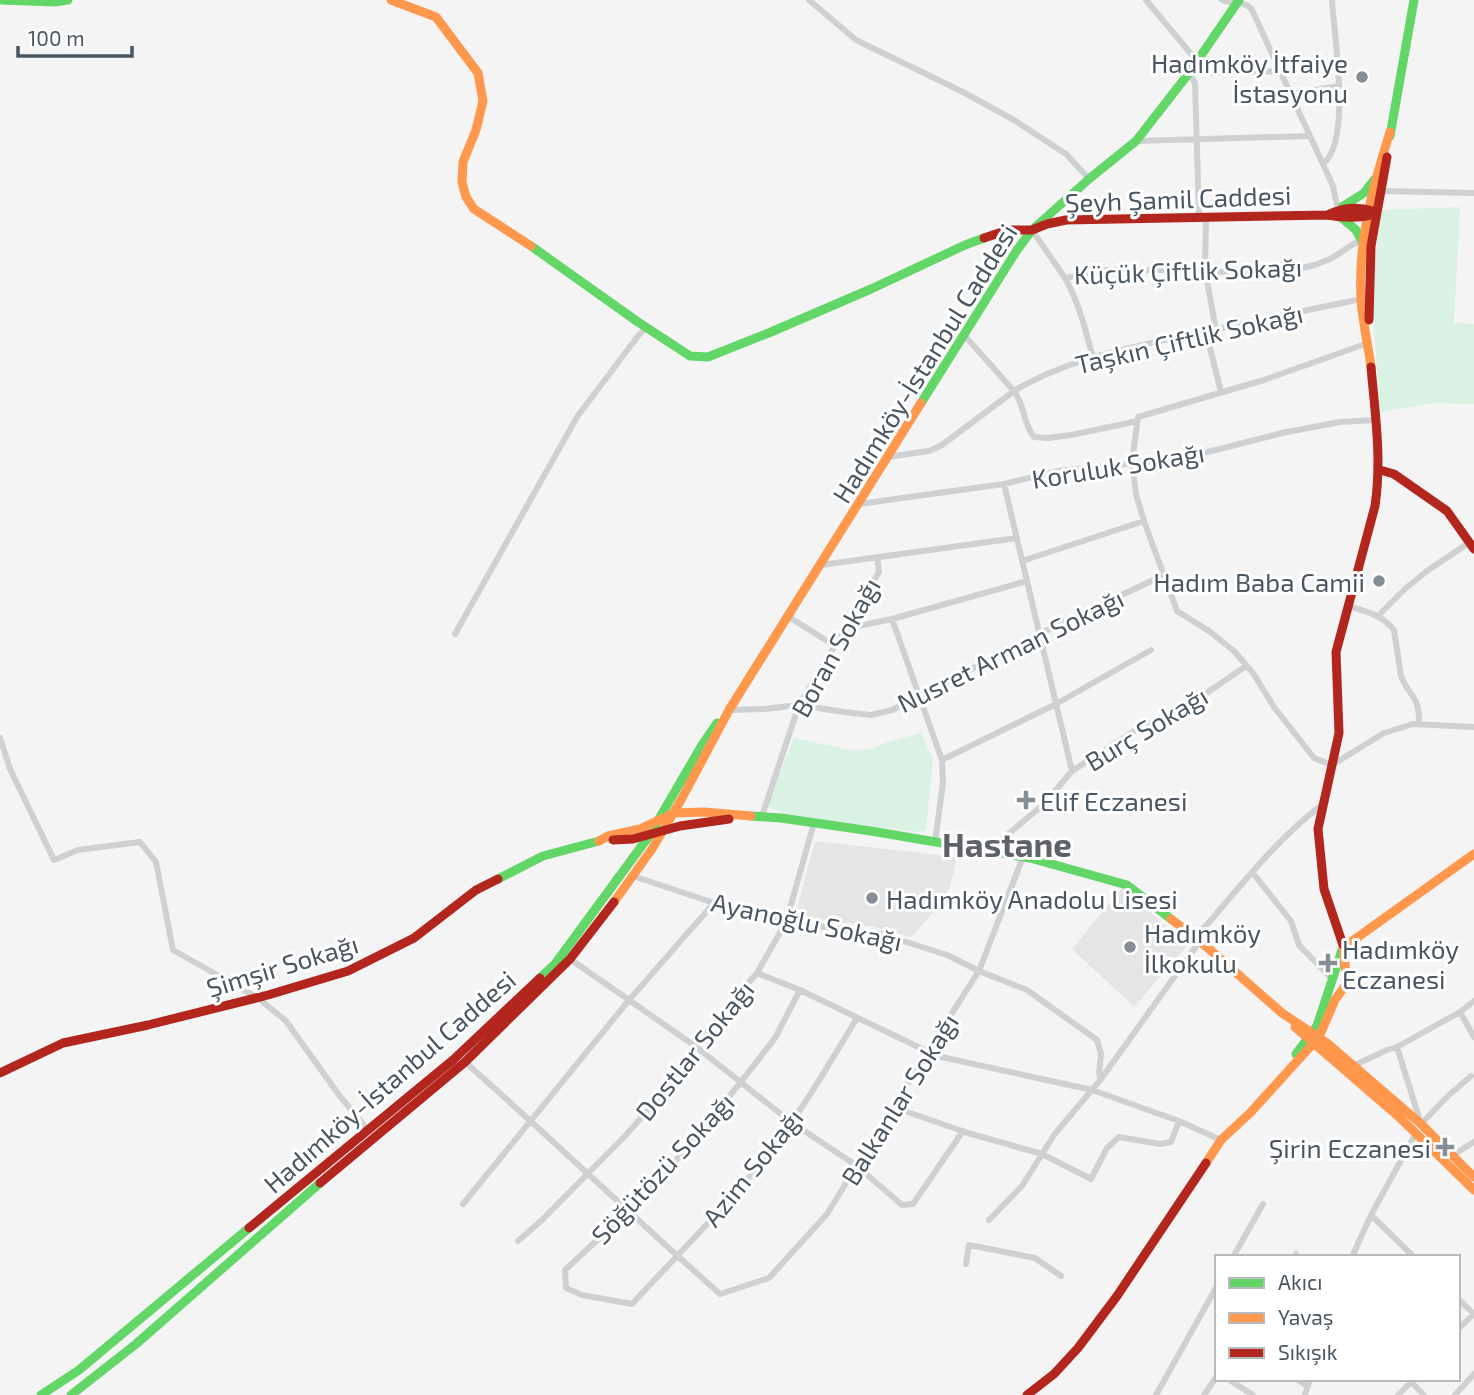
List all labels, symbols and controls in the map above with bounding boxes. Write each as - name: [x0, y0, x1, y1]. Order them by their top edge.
- scale bar: [18, 14, 131, 58]
- text: 100 m: [28, 25, 85, 50]
- place label: Hadımköy İtfaiye İstasyonu: [1151, 47, 1348, 108]
- marker: Hadımköy İtfaiye İstasyonu: [1354, 69, 1370, 85]
- street label: Şeyh Şamil Caddesi: [1064, 179, 1292, 219]
- street label: Hadımköy-İstanbul Caddesi: [825, 218, 1023, 508]
- street label: Küçük Çiftlik Sokağı: [1073, 251, 1303, 291]
- street label: Taşkın Çiftlik Sokağı: [1072, 297, 1306, 381]
- street label: Koruluk Sokağı: [1030, 436, 1206, 494]
- place label: Hadım Baba Camii: [1153, 566, 1365, 597]
- street label: Boran Sokağı: [784, 572, 886, 722]
- marker: Hadım Baba Camii: [1371, 573, 1387, 589]
- street label: Nusret Arman Sokağı: [892, 582, 1128, 718]
- street label: Burç Sokağı: [1079, 679, 1214, 778]
- place label: Elif Eczanesi: [1040, 785, 1187, 816]
- marker: Elif Eczanesi: [1018, 792, 1034, 808]
- district label: Hastane: [942, 824, 1072, 864]
- place label: Hadımköy Anadolu Lisesi: [886, 883, 1178, 914]
- street label: Ayanoğlu Sokağı: [709, 886, 905, 956]
- marker: Hadımköy Anadolu Lisesi: [864, 890, 880, 906]
- place label: Hadımköy İlkokulu: [1144, 917, 1261, 978]
- street label: Şimşir Sokağı: [202, 927, 362, 1005]
- place label: Hadımköy Eczanesi: [1342, 933, 1459, 994]
- marker: Hadımköy İlkokulu: [1122, 939, 1138, 955]
- marker: Hadımköy Eczanesi: [1320, 955, 1336, 971]
- street label: Hadımköy-İstanbul Caddesi: [257, 963, 521, 1199]
- street label: Dostlar Sokağı: [628, 974, 760, 1126]
- street label: Balkanlar Sokağı: [834, 1008, 964, 1190]
- street label: Söğütözü Sokağı: [584, 1086, 740, 1250]
- street label: Azim Sokağı: [695, 1102, 809, 1232]
- place label: Şirin Eczanesi: [1269, 1132, 1431, 1165]
- marker: Şirin Eczanesi: [1437, 1139, 1453, 1155]
- legend: [1215, 1255, 1460, 1381]
- text: Akıcı: [1278, 1269, 1322, 1294]
- text: Yavaş: [1278, 1304, 1334, 1331]
- text: Sıkışık: [1278, 1339, 1338, 1366]

